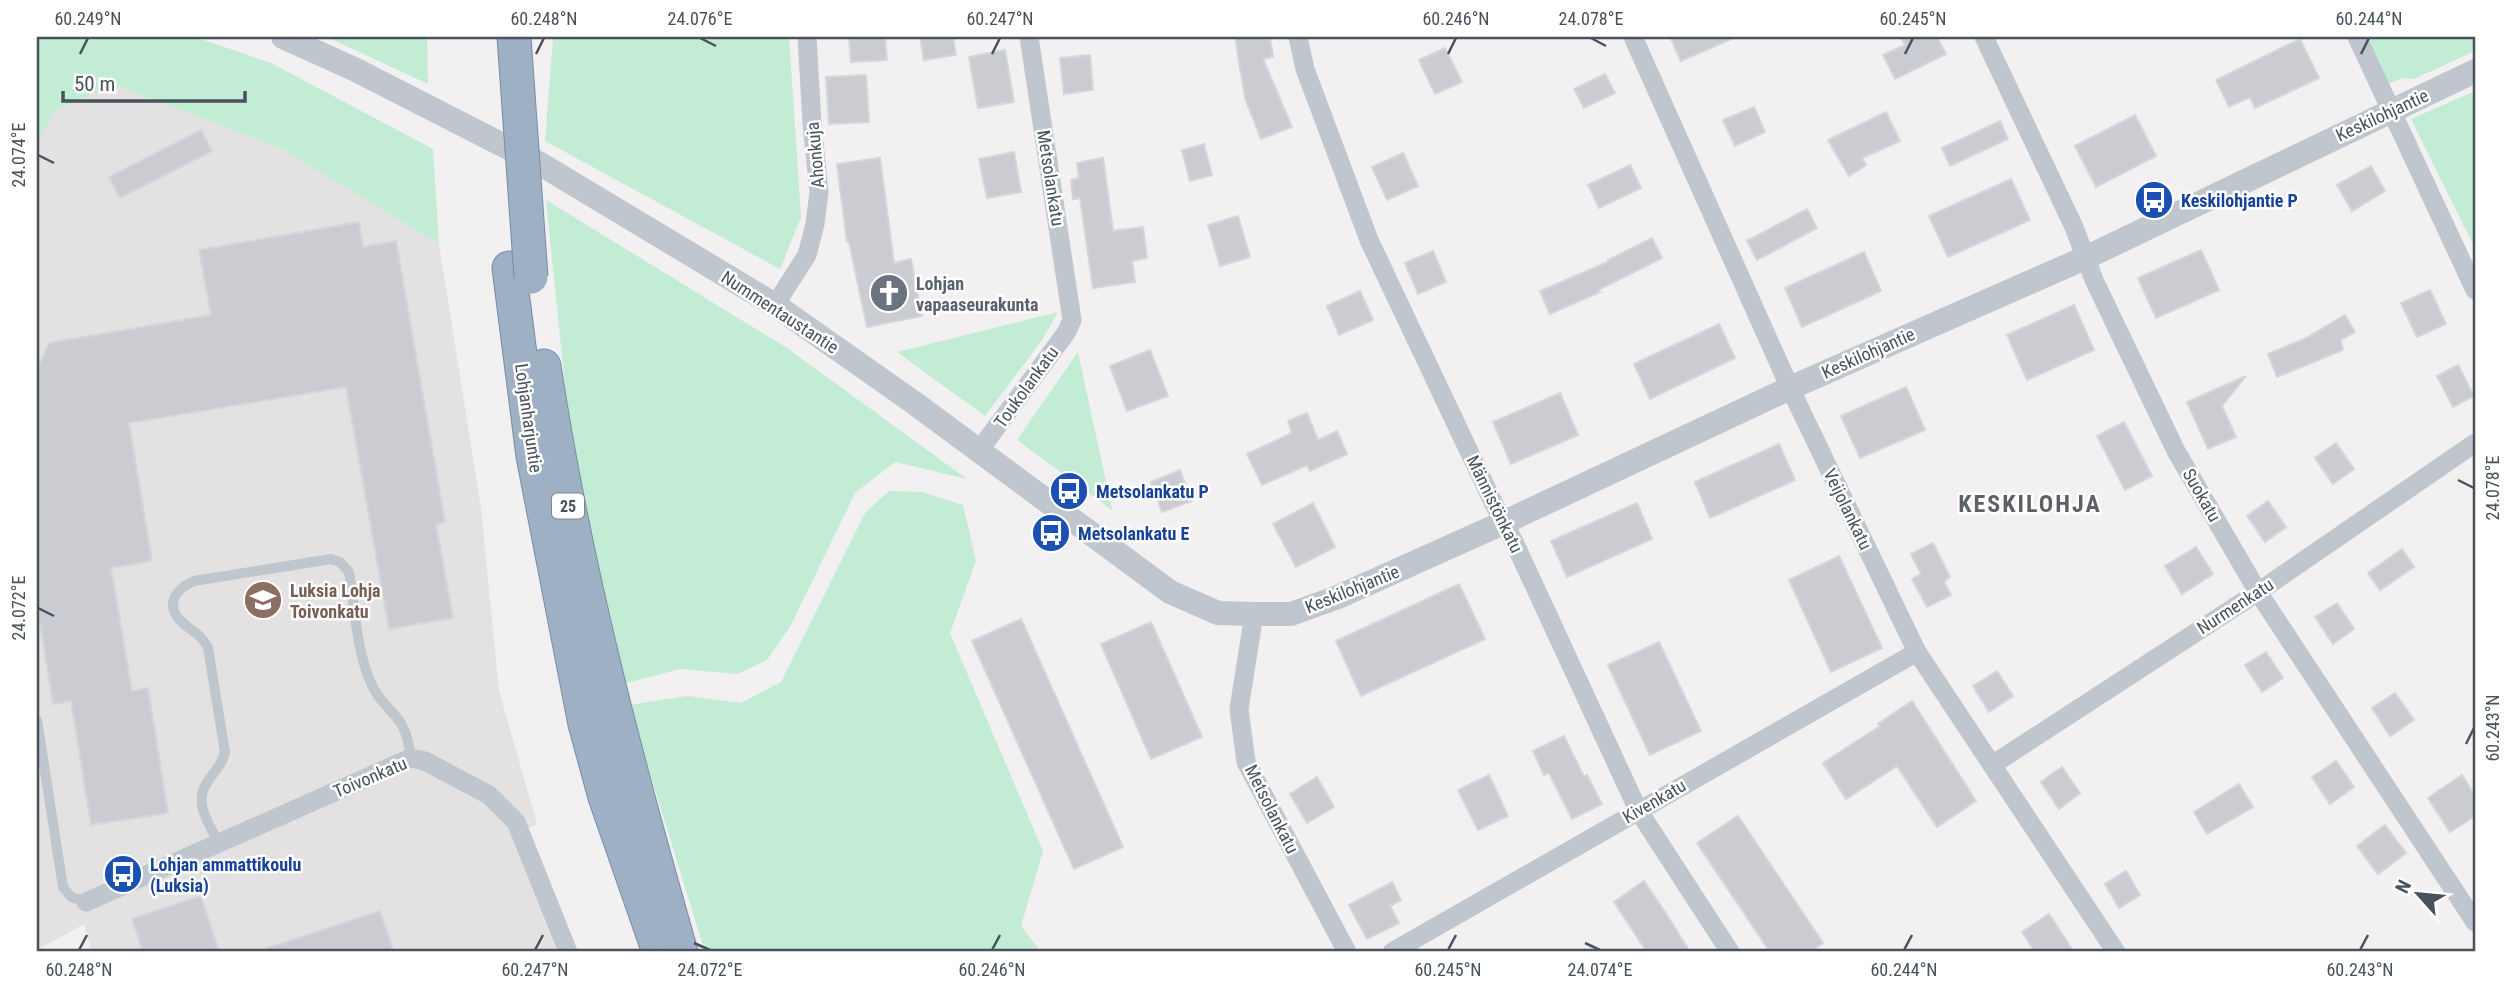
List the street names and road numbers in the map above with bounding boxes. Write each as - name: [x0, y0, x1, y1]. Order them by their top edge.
- street label: Keskilohjantie: [2332, 84, 2432, 146]
- street label: Ahonkuja: [802, 121, 828, 189]
- street label: Metsolankatu: [1033, 129, 1069, 227]
- street label: Nummentaustantie: [717, 266, 843, 358]
- street label: Keskilohjantie: [1818, 323, 1918, 383]
- street label: Toukolankatu: [989, 342, 1063, 432]
- street label: Lohjanharjuntie: [511, 362, 547, 474]
- street label: Männistönkatu: [1462, 452, 1528, 556]
- street label: Veijolankatu: [1819, 465, 1877, 553]
- street label: Suokatu: [2178, 465, 2226, 525]
- road number: 25: [552, 494, 584, 519]
- street label: Keskilohjantie: [1302, 561, 1402, 617]
- street label: Nurmenkatu: [2193, 574, 2277, 638]
- street label: Toivonkatu: [330, 752, 410, 802]
- street label: Metsolankatu: [1241, 761, 1303, 857]
- street label: Kivenkatu: [1619, 775, 1689, 827]

